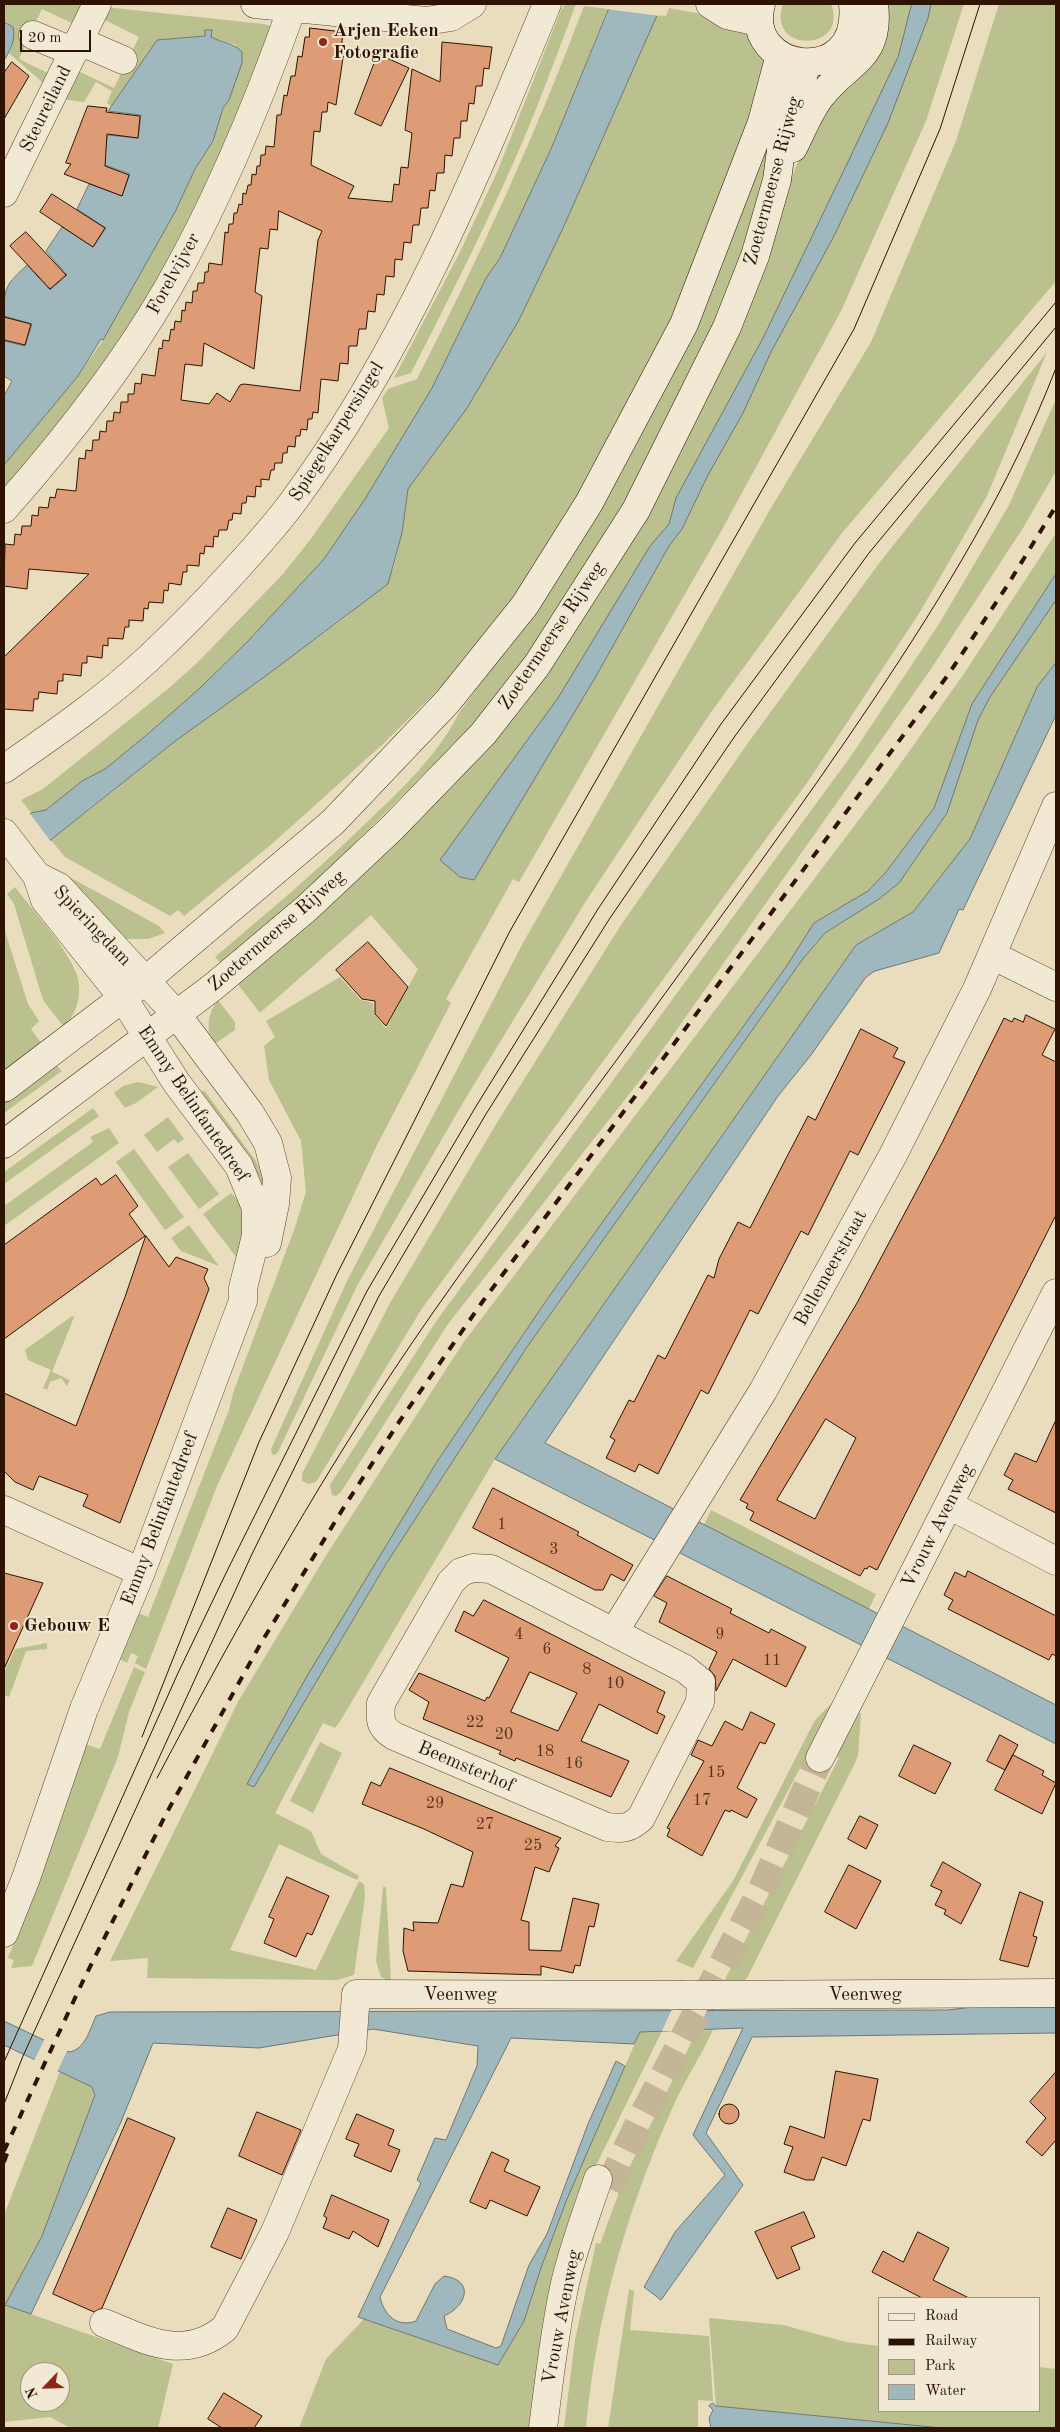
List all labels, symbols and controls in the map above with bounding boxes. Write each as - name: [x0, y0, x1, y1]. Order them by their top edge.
- scale bar: [22, 20, 94, 52]
- place label: Arjen Eeken Fotografie: [333, 20, 439, 64]
- text: 20 m: [28, 31, 62, 46]
- marker: Arjen Eeken Fotografie: [317, 36, 329, 48]
- street label: Steureiland: [15, 62, 77, 156]
- street label: Zoetermeerse Rijweg: [739, 94, 807, 268]
- street label: Forelvijver: [142, 229, 206, 319]
- street label: Spiegelkarpersingel: [285, 358, 389, 506]
- street label: Zoetermeerse Rijweg: [494, 557, 610, 715]
- street label: Zoetermeerse Rijweg: [204, 865, 350, 997]
- street label: Spieringdam: [48, 881, 136, 971]
- street label: Emmy Belinfantedreef: [132, 1021, 254, 1187]
- street label: Bellemeerstraat: [790, 1206, 872, 1330]
- street label: Emmy Belinfantedreef: [116, 1429, 204, 1609]
- street label: Vrouw Avenweg: [897, 1460, 979, 1592]
- house number: 1: [497, 1515, 507, 1535]
- house number: 3: [549, 1540, 559, 1560]
- place label: Gebouw E: [24, 1615, 110, 1637]
- marker: Gebouw E: [8, 1620, 20, 1632]
- house number: 4: [514, 1625, 524, 1645]
- house number: 9: [715, 1625, 725, 1645]
- house number: 6: [542, 1640, 552, 1660]
- house number: 11: [763, 1651, 781, 1671]
- house number: 8: [582, 1660, 592, 1680]
- house number: 10: [606, 1674, 624, 1694]
- house number: 22: [466, 1713, 484, 1733]
- house number: 20: [495, 1725, 513, 1745]
- street label: Beemsterhof: [414, 1736, 518, 1798]
- house number: 18: [536, 1742, 554, 1762]
- house number: 16: [565, 1754, 583, 1774]
- house number: 15: [707, 1763, 725, 1783]
- house number: 17: [693, 1791, 711, 1811]
- house number: 29: [426, 1794, 444, 1814]
- house number: 27: [476, 1815, 494, 1835]
- house number: 25: [524, 1836, 542, 1856]
- street label: Veenweg: [423, 1984, 497, 2006]
- street label: Veenweg: [828, 1984, 902, 2006]
- street label: Vrouw Avenweg: [538, 2248, 586, 2386]
- legend: [878, 2297, 1040, 2412]
- text: Road: [925, 2309, 958, 2324]
- text: Railway: [925, 2334, 978, 2349]
- text: Park: [925, 2359, 956, 2374]
- north arrow: [20, 2362, 70, 2412]
- text: Water: [925, 2384, 966, 2399]
- text: N: [24, 2385, 41, 2400]

